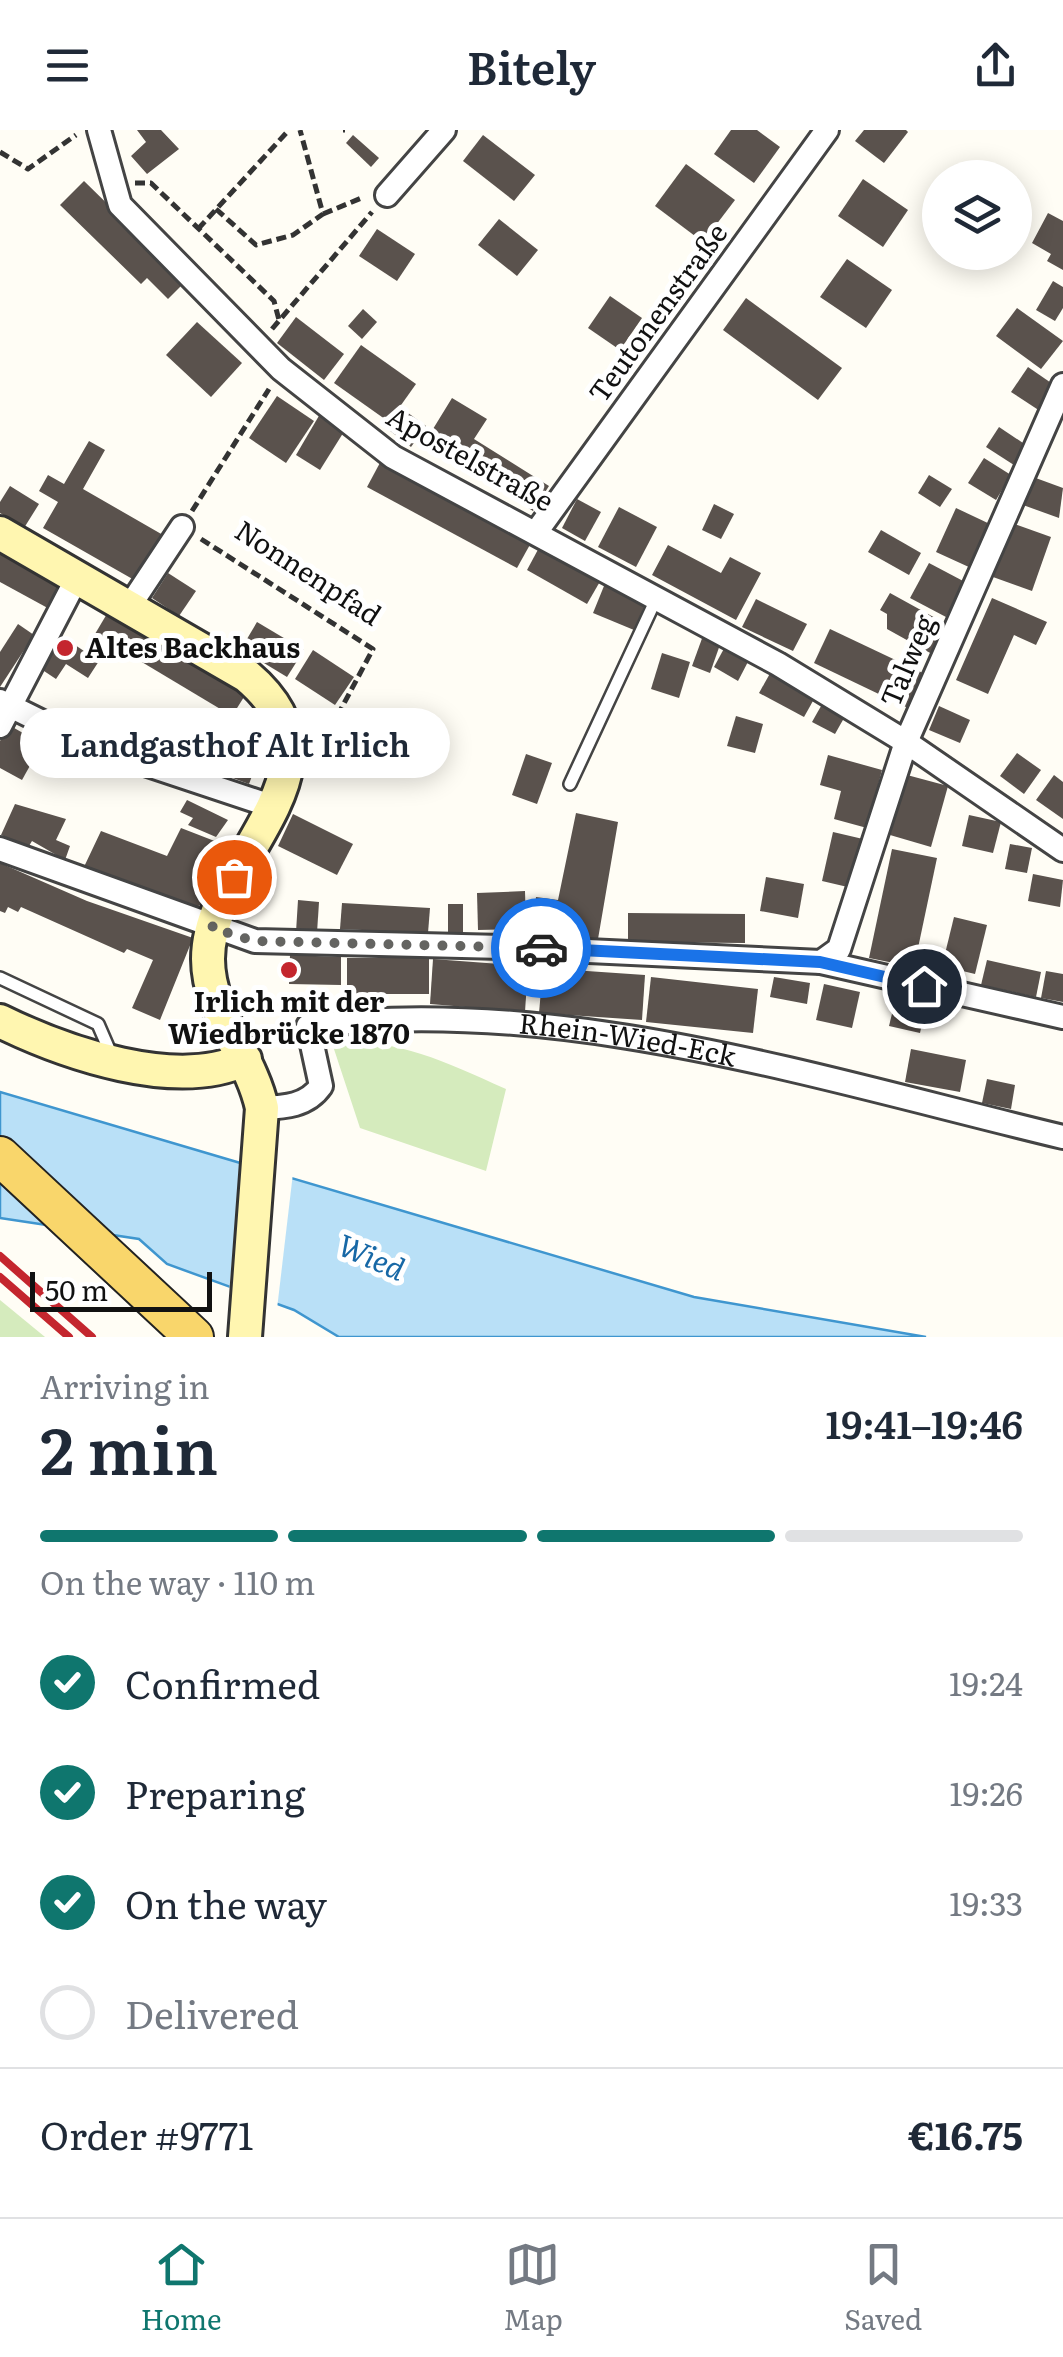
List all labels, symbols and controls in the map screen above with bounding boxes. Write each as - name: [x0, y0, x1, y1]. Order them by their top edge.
- text: Bitely: [467, 32, 596, 99]
- icon: menu: [40, 38, 95, 93]
- icon: share: [968, 38, 1023, 93]
- map controls: [922, 160, 1032, 270]
- button: layers: [922, 160, 1032, 270]
- street label: Teutonenstraße: [577, 213, 736, 410]
- street label: Apostelstraße: [380, 394, 562, 521]
- street label: Nonnenpfad: [228, 508, 391, 634]
- street label: Talweg: [868, 607, 945, 713]
- place label: Altes Backhaus: [85, 625, 300, 667]
- marker: Altes Backhaus: [54, 637, 76, 659]
- callout: Landgasthof Alt Irlich: [19, 707, 449, 777]
- text: Landgasthof Alt Irlich: [60, 719, 410, 767]
- pin: [192, 835, 277, 920]
- icon: bag: [207, 850, 262, 905]
- courier: [491, 898, 591, 998]
- icon: car: [514, 921, 569, 976]
- pin: [882, 944, 967, 1029]
- marker: Irlich mit der Wiedbrücke 1870: [278, 959, 300, 981]
- icon: home: [897, 959, 952, 1014]
- place label: Irlich mit der Wiedbrücke 1870: [168, 979, 410, 1053]
- street label: Rhein-Wied-Eck: [517, 1000, 741, 1076]
- water label: Wied: [331, 1221, 414, 1290]
- scale bar: [30, 1267, 212, 1312]
- text: 50 m: [45, 1268, 108, 1310]
- text: Arriving in: [40, 1361, 210, 1409]
- text: 19:41–19:46: [826, 1394, 1023, 1451]
- text: 2 min: [40, 1398, 218, 1495]
- text: On the way · 110 m: [40, 1557, 315, 1605]
- text: Confirmed: [125, 1654, 320, 1711]
- icon: check: [40, 1655, 95, 1710]
- text: 19:24: [949, 1658, 1023, 1706]
- text: Preparing: [125, 1764, 305, 1821]
- icon: check: [40, 1765, 95, 1820]
- text: 19:26: [949, 1768, 1023, 1816]
- text: On the way: [125, 1874, 327, 1931]
- icon: check: [40, 1875, 95, 1930]
- text: 19:33: [949, 1878, 1023, 1926]
- text: Delivered: [125, 1984, 299, 2041]
- text: Order #9771: [40, 2105, 253, 2162]
- text: €16.75: [908, 2105, 1023, 2162]
- tab: Home: [141, 2237, 222, 2339]
- tab: Map: [503, 2237, 563, 2339]
- tab: Saved: [844, 2237, 922, 2339]

